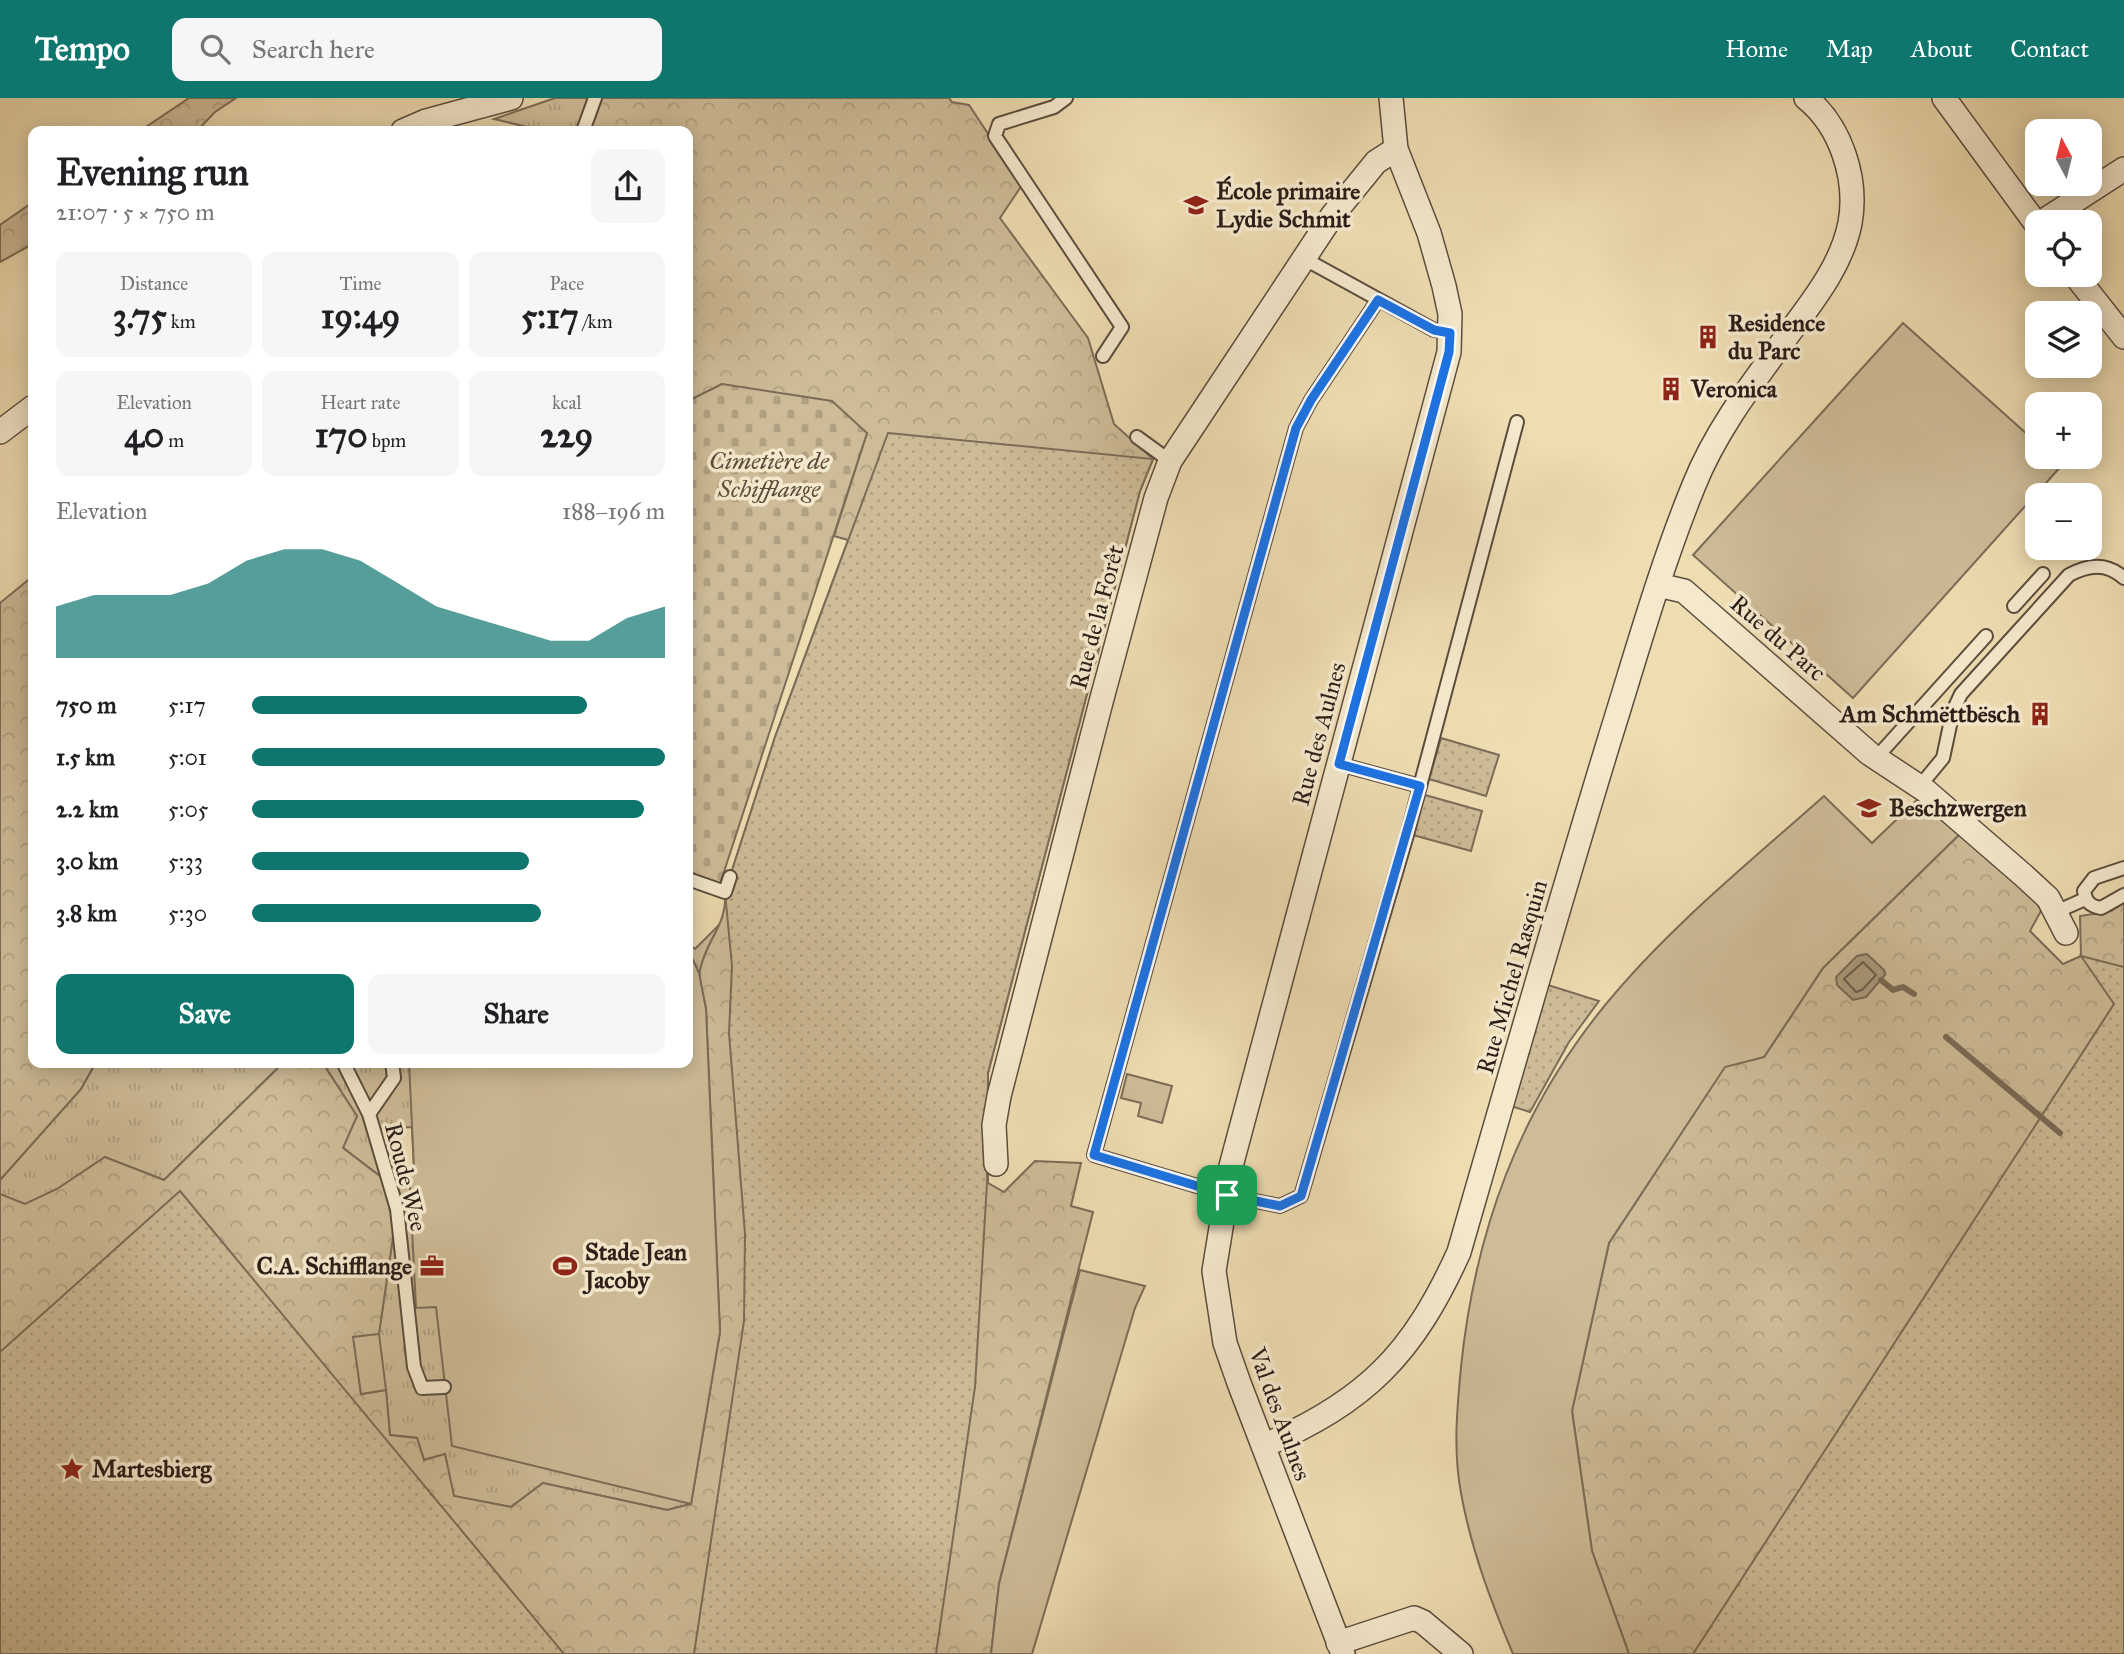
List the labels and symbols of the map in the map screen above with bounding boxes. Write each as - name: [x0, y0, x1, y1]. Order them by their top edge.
- north arrow: [2025, 119, 2102, 196]
- place label: École primaire Lydie Schmit: [1216, 175, 1360, 234]
- school or university icon: École primaire Lydie Schmit: [1182, 191, 1210, 219]
- place label: Residence du Parc: [1728, 308, 1825, 366]
- building icon: Residence du Parc: [1694, 323, 1722, 351]
- place label: Veronica: [1690, 374, 1778, 404]
- building icon: Veronica: [1657, 375, 1685, 403]
- park label: Cimetière de Schifflange: [709, 446, 830, 504]
- street label: Rue de la Forêt: [1063, 541, 1131, 693]
- street label: Rue du Parc: [1724, 588, 1832, 688]
- street label: Rue des Aulnes: [1285, 659, 1353, 809]
- place label: Am Schmëttbësch: [1838, 699, 2021, 729]
- building icon: Am Schmëttbësch: [2026, 700, 2054, 728]
- place label: Beschzwergen: [1889, 793, 2027, 823]
- school or university icon: Beschzwergen: [1855, 794, 1883, 822]
- street label: Rue Michel Rasquin: [1470, 876, 1554, 1078]
- street label: Roude Wee: [378, 1120, 434, 1234]
- pin: [1197, 1165, 1257, 1225]
- place label: Stade Jean Jacoby: [582, 1237, 687, 1295]
- place label: C.A. Schifflange: [257, 1251, 412, 1281]
- office icon: C.A. Schifflange: [418, 1252, 446, 1280]
- sports icon: Stade Jean Jacoby: [551, 1252, 579, 1280]
- street label: Val des Aulnes: [1242, 1342, 1318, 1485]
- place label: Martesbierg: [92, 1454, 212, 1484]
- place icon: Martesbierg: [58, 1455, 86, 1483]

